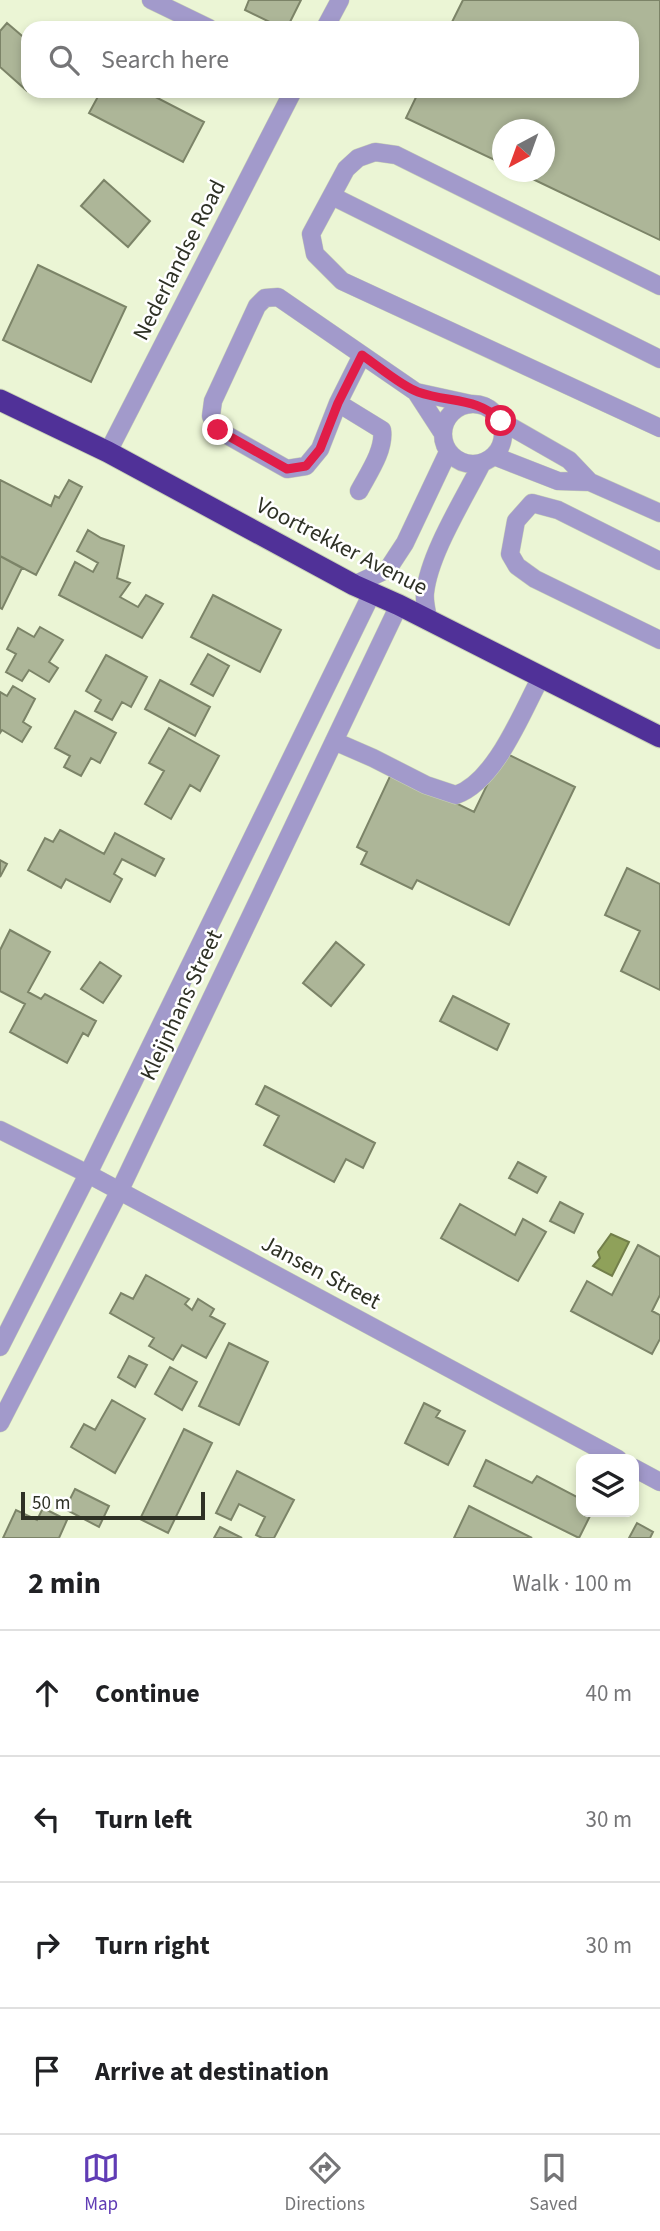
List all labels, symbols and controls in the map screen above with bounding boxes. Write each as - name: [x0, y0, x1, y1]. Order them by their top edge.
- search box: [21, 21, 639, 98]
- icon: search: [45, 41, 83, 79]
- text: Search here: [101, 41, 229, 78]
- north arrow: [492, 119, 555, 182]
- street label: Nederlandse Road: [124, 174, 234, 346]
- route start: [485, 405, 516, 436]
- route end: [202, 414, 233, 445]
- street label: Voortrekker Avenue: [250, 488, 434, 604]
- street label: Kleijnhans Street: [132, 924, 231, 1086]
- street label: Jansen Street: [255, 1227, 387, 1317]
- map controls: [576, 1454, 639, 1517]
- button: layers: [576, 1454, 639, 1517]
- scale bar: [21, 1489, 205, 1521]
- text: 50 m: [32, 1490, 70, 1517]
- text: 2 min: [28, 1562, 101, 1605]
- text: Walk · 100 m: [513, 1567, 632, 1600]
- icon: ahead: [28, 1674, 66, 1712]
- text: Continue: [95, 1675, 200, 1712]
- text: 40 m: [585, 1677, 632, 1710]
- icon: left: [28, 1800, 66, 1838]
- text: Turn left: [95, 1801, 192, 1838]
- text: 30 m: [585, 1803, 632, 1836]
- icon: right: [28, 1926, 66, 1964]
- text: Turn right: [95, 1927, 210, 1964]
- text: 30 m: [585, 1929, 632, 1962]
- icon: arrive: [28, 2052, 66, 2090]
- text: Arrive at destination: [95, 2053, 329, 2090]
- tab: Map: [82, 2149, 120, 2218]
- tab: Directions: [285, 2149, 365, 2218]
- tab: Saved: [529, 2149, 578, 2218]

